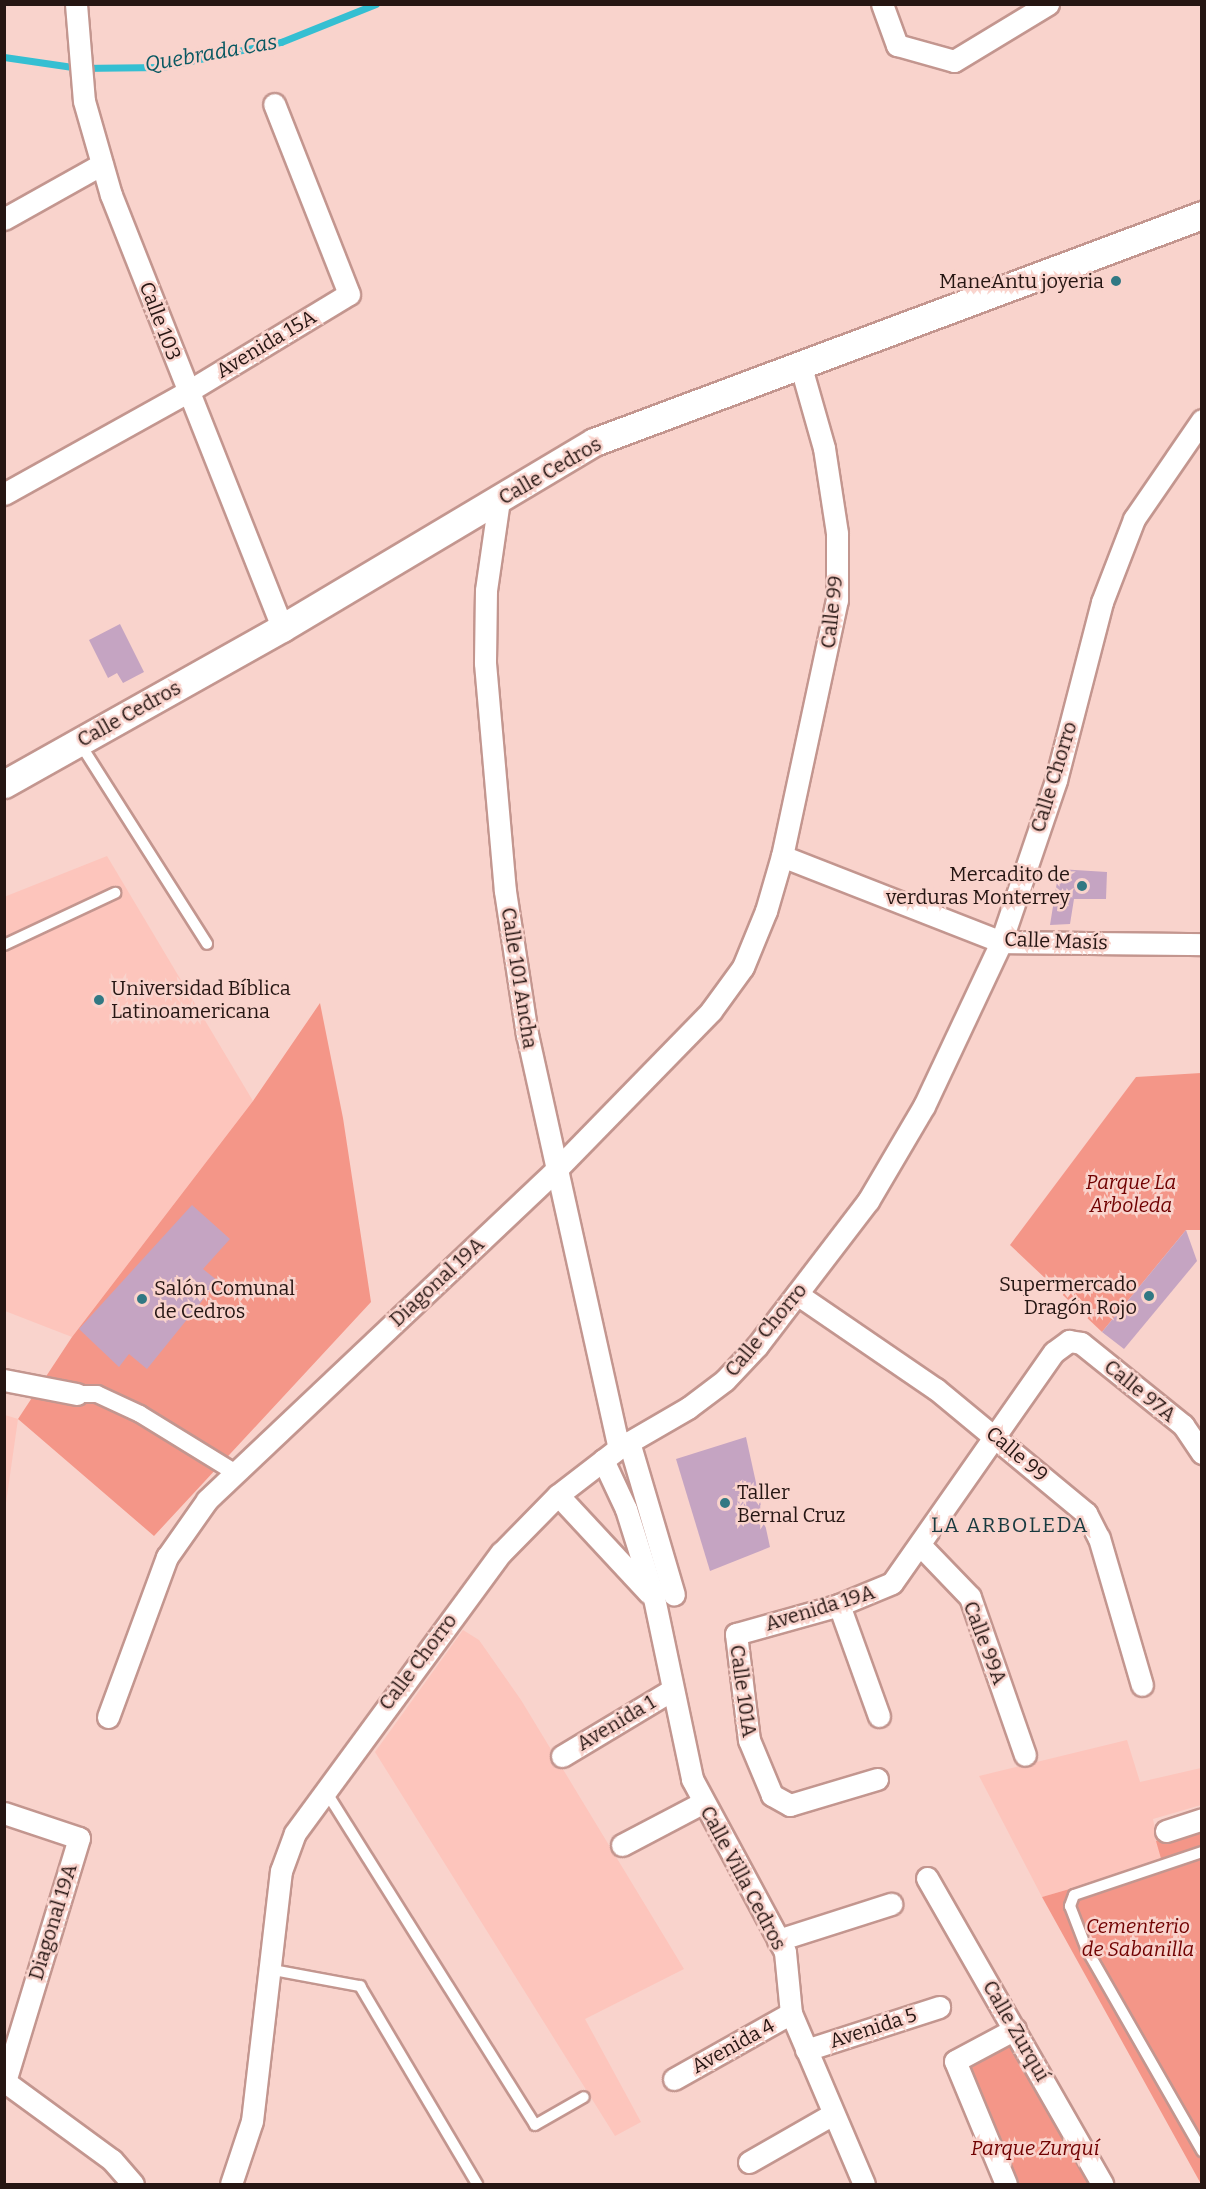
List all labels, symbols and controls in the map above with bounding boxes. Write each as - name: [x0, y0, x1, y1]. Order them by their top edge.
- water label: Quebrada Cas: [143, 29, 279, 77]
- place label: ManeAntu joyeria: [939, 269, 1104, 293]
- marker: ManeAntu joyeria: [1109, 274, 1123, 288]
- street label: Calle 103: [134, 278, 186, 364]
- street label: Avenida 15A: [212, 305, 320, 383]
- street label: Calle Cedros: [494, 432, 606, 510]
- street label: Calle 99: [816, 574, 848, 650]
- street label: Calle Cedros: [73, 676, 185, 752]
- street label: Calle Chorro: [1026, 719, 1082, 835]
- place label: Mercadito de verduras Monterrey: [886, 862, 1070, 909]
- marker: Mercadito de verduras Monterrey: [1075, 879, 1089, 893]
- street label: Calle 101 Ancha: [496, 906, 542, 1050]
- street label: Calle Masís: [1004, 927, 1108, 955]
- place label: Universidad Bíblica Latinoamericana: [111, 976, 291, 1023]
- marker: Universidad Bíblica Latinoamericana: [92, 993, 106, 1007]
- park label: Parque La Arboleda: [1086, 1170, 1176, 1217]
- street label: Diagonal 19A: [385, 1232, 489, 1332]
- place label: Supermercado Dragón Rojo: [999, 1272, 1137, 1319]
- place label: Salón Comunal de Cedros: [154, 1276, 295, 1323]
- street label: Calle Chorro: [720, 1278, 812, 1382]
- marker: Supermercado Dragón Rojo: [1142, 1289, 1156, 1303]
- marker: Salón Comunal de Cedros: [135, 1292, 149, 1306]
- street label: Calle 97A: [1099, 1355, 1181, 1427]
- street label: Calle 99: [981, 1421, 1053, 1487]
- place label: Taller Bernal Cruz: [737, 1480, 845, 1527]
- marker: Taller Bernal Cruz: [718, 1496, 732, 1510]
- district label: LA ARBOLEDA: [931, 1512, 1089, 1538]
- street label: Avenida 19A: [762, 1580, 878, 1636]
- street label: Calle 99A: [958, 1598, 1012, 1688]
- street label: Calle Chorro: [374, 1609, 462, 1715]
- street label: Calle 101A: [725, 1643, 761, 1739]
- street label: Avenida 1: [572, 1690, 660, 1756]
- street label: Calle Villa Cedros: [695, 1802, 791, 1954]
- street label: Diagonal 19A: [24, 1861, 82, 1983]
- park label: Cementerio de Sabanilla: [1082, 1914, 1194, 1961]
- street label: Calle Zurquí: [977, 1976, 1055, 2086]
- street label: Avenida 5: [826, 2003, 920, 2053]
- street label: Avenida 4: [687, 2013, 779, 2079]
- park label: Parque Zurquí: [971, 2136, 1099, 2160]

